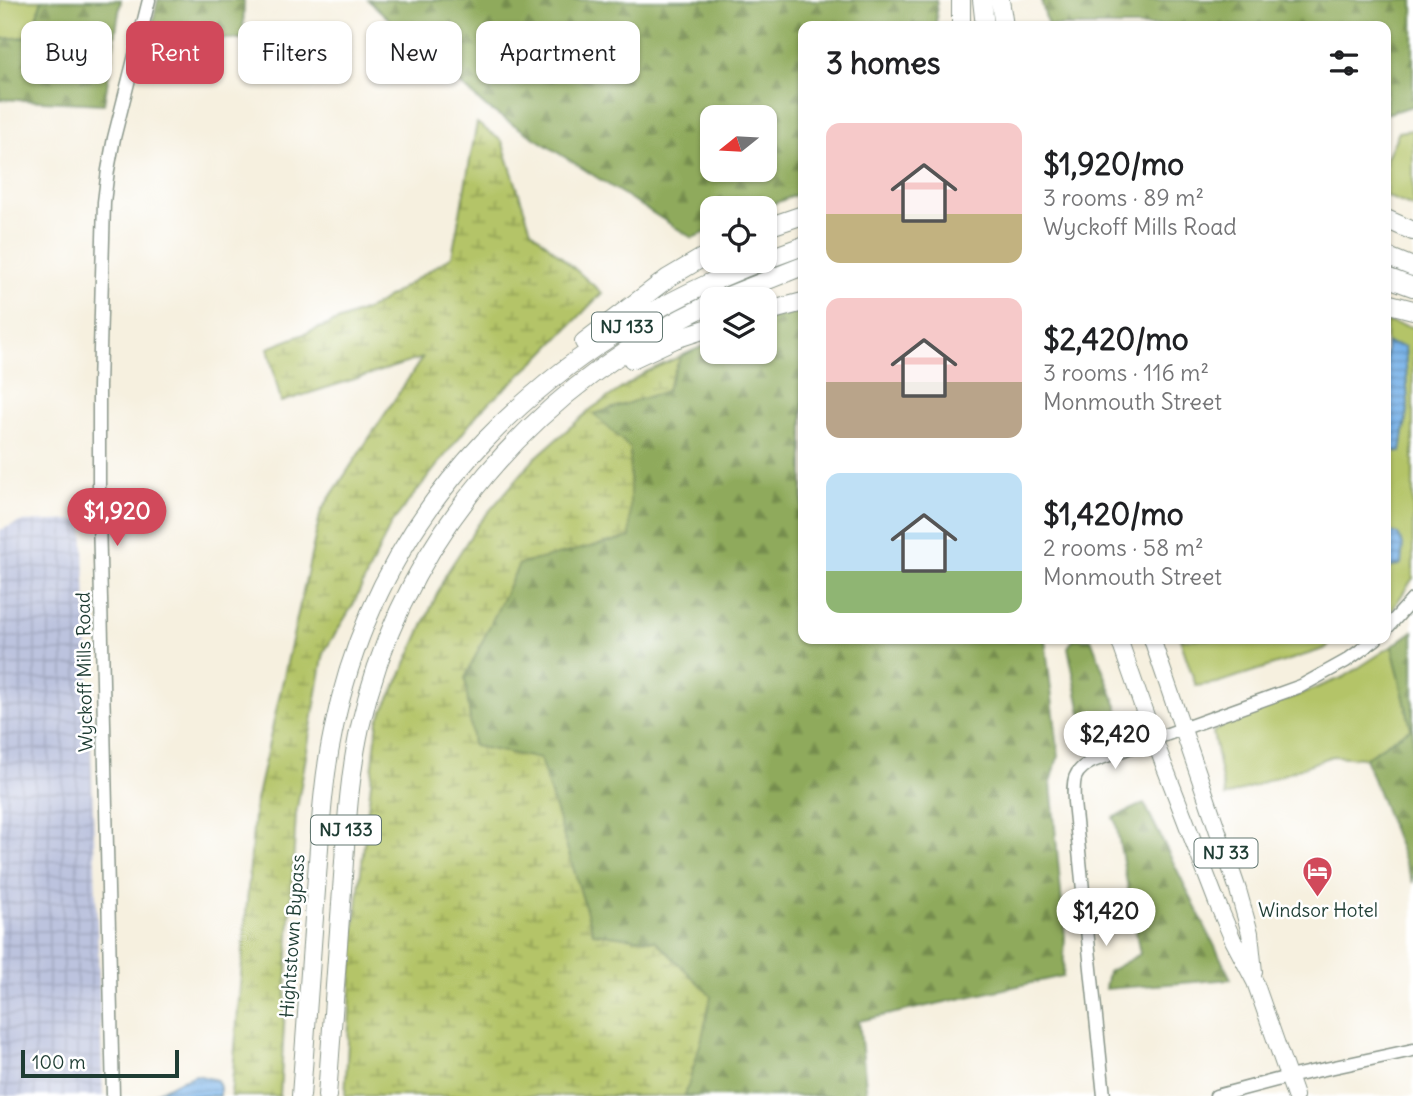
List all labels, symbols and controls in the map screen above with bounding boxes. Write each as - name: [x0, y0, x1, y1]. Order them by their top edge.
- chip: Buy: [21, 21, 112, 84]
- chip: Rent: [126, 21, 224, 84]
- chip: Filters: [238, 21, 352, 84]
- chip: New: [366, 21, 462, 84]
- chip: Apartment: [476, 21, 640, 84]
- text: 3 homes: [826, 44, 940, 82]
- icon: filters: [1325, 44, 1363, 82]
- north arrow: [700, 105, 777, 182]
- map controls: [700, 105, 777, 364]
- text: $1,920/mo: [1043, 145, 1184, 183]
- icon: home: [882, 151, 966, 235]
- text: 3 rooms · 89 m²: [1043, 183, 1204, 212]
- button: locate: [700, 196, 777, 273]
- text: Wyckoff Mills Road: [1043, 212, 1237, 241]
- button: layers: [700, 287, 777, 364]
- road number: NJ 133: [592, 312, 662, 342]
- text: $2,420/mo: [1043, 320, 1189, 358]
- icon: home: [882, 326, 966, 410]
- text: 3 rooms · 116 m²: [1043, 358, 1209, 387]
- text: Monmouth Street: [1043, 387, 1222, 416]
- pin: $1,920: [60, 489, 174, 548]
- text: $1,420/mo: [1043, 495, 1184, 533]
- text: $1,920: [83, 496, 151, 525]
- icon: home: [882, 501, 966, 585]
- text: 2 rooms · 58 m²: [1043, 533, 1204, 562]
- text: Monmouth Street: [1043, 562, 1222, 591]
- street label: Wyckoff Mills Road: [71, 592, 97, 752]
- pin: $2,420: [1058, 712, 1172, 771]
- text: $2,420: [1080, 719, 1150, 748]
- road number: NJ 133: [311, 816, 381, 844]
- road number: NJ 33: [1194, 838, 1258, 868]
- street label: Hightstown Bypass: [274, 853, 310, 1019]
- hotel icon: Windsor Hotel: [1301, 854, 1335, 898]
- pin: $1,420: [1049, 888, 1163, 948]
- text: $1,420: [1073, 896, 1139, 925]
- place label: Windsor Hotel: [1258, 898, 1378, 922]
- scale bar: [21, 1047, 178, 1079]
- text: 100 m: [32, 1050, 86, 1074]

